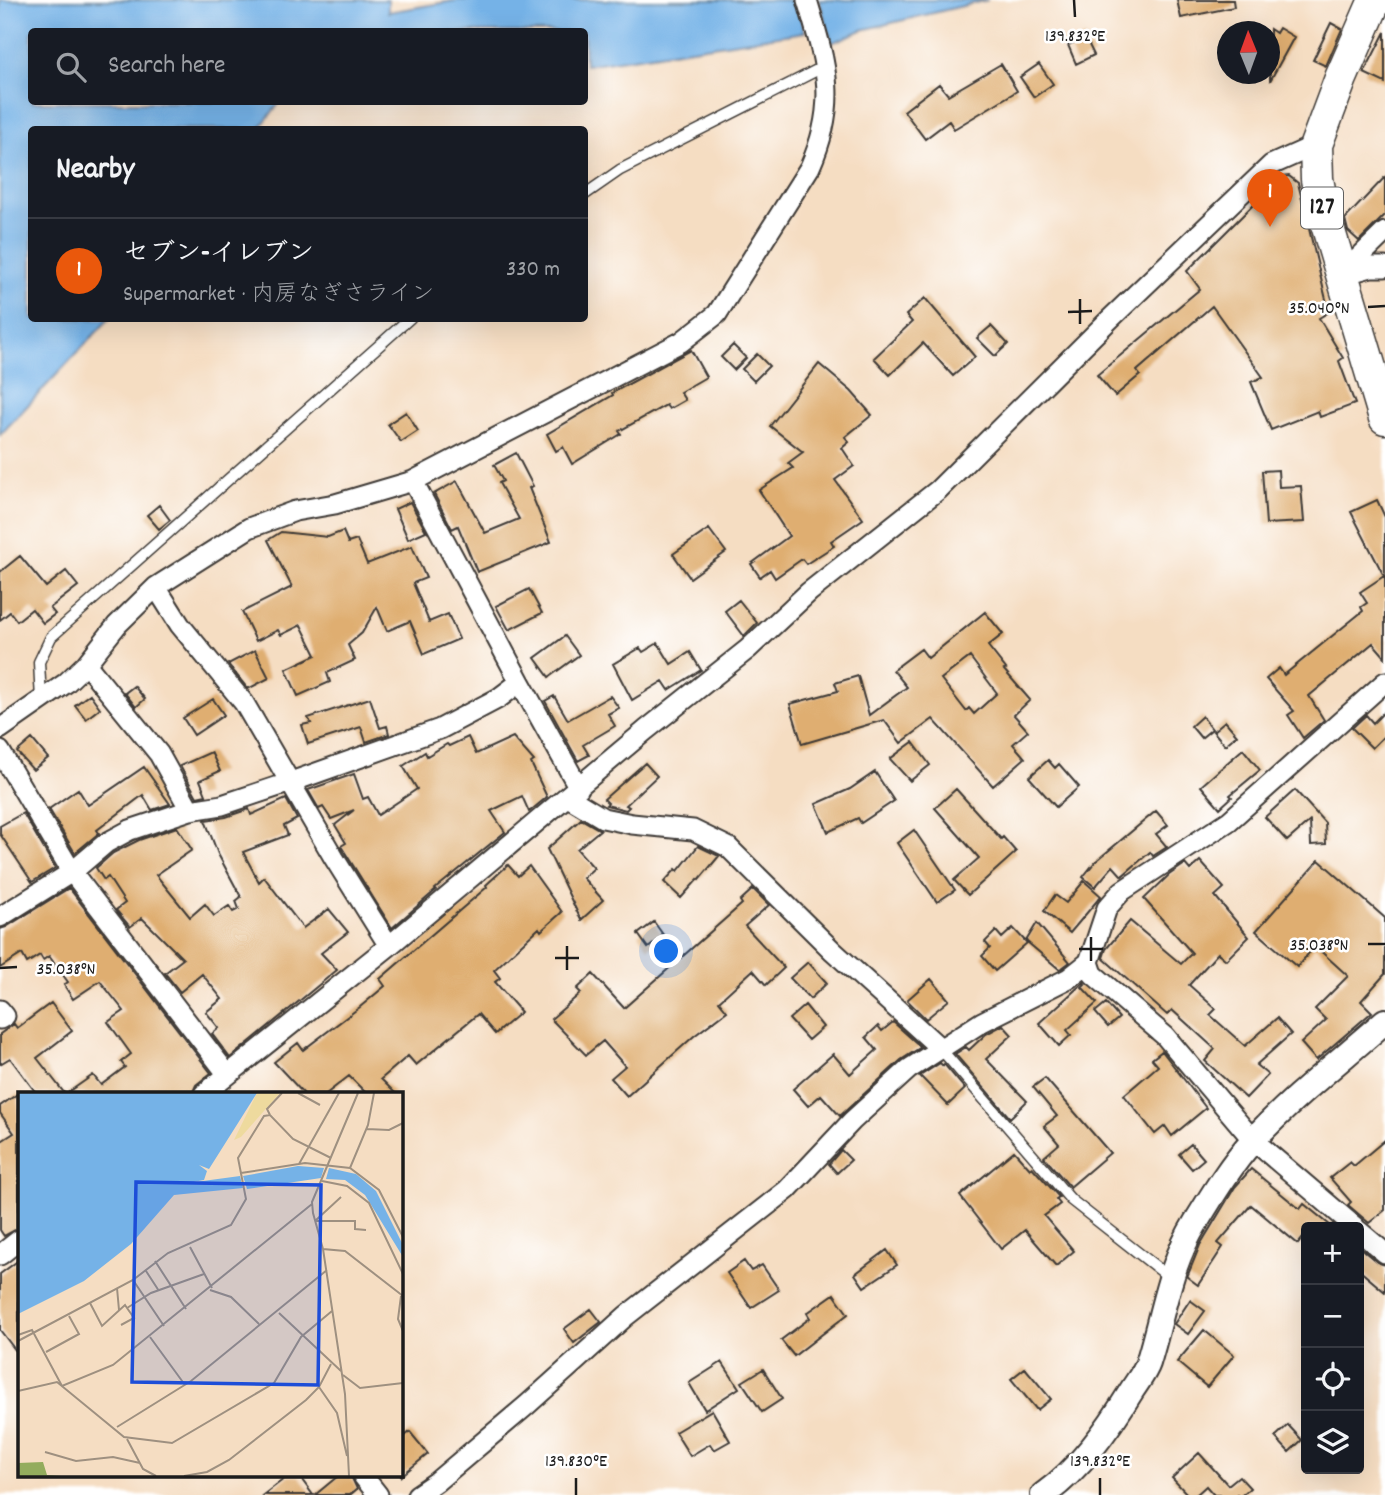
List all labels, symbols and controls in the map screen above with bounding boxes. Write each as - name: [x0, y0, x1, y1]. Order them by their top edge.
- north arrow: [1217, 21, 1280, 84]
- text: 139.832°E: [1045, 25, 1105, 50]
- search box: [28, 28, 588, 105]
- icon: search: [52, 48, 90, 86]
- text: Search here: [108, 48, 226, 85]
- text: Nearby: [56, 150, 134, 193]
- pin: 1: [1247, 169, 1293, 227]
- road number: 127: [1301, 188, 1343, 229]
- text: セブン-イレブン: [123, 236, 314, 273]
- text: 1: [76, 254, 82, 287]
- text: 330 m: [506, 254, 560, 287]
- text: Supermarket · 内房なぎさライン: [123, 279, 434, 312]
- text: 35.040°N: [1288, 297, 1350, 322]
- your location: [649, 934, 683, 968]
- text: 35.038°N: [1289, 934, 1349, 959]
- text: 35.038°N: [36, 958, 96, 983]
- inset map: [18, 1092, 402, 1478]
- map controls: [1301, 1222, 1364, 1474]
- button: +: [1301, 1222, 1364, 1285]
- button: −: [1301, 1285, 1364, 1348]
- button: locate: [1301, 1348, 1364, 1411]
- button: layers: [1301, 1411, 1364, 1474]
- text: 139.830°E: [545, 1450, 607, 1475]
- text: 139.832°E: [1070, 1450, 1130, 1475]

